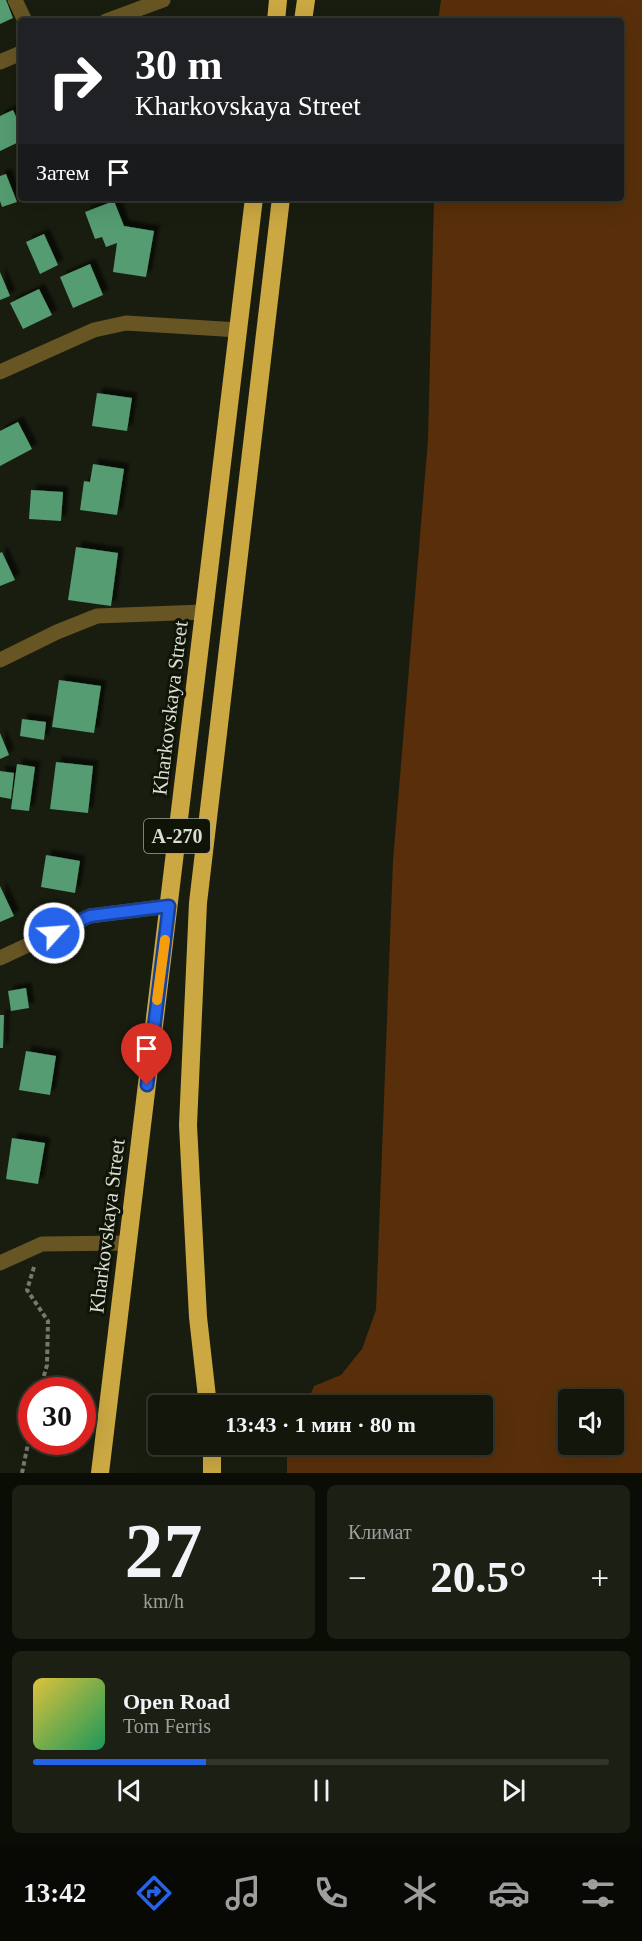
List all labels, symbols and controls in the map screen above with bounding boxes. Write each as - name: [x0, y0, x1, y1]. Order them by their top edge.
- icon: right: [36, 42, 114, 120]
- text: 30 m: [135, 42, 223, 88]
- text: Kharkovskaya Street: [135, 91, 361, 121]
- icon: arrive: [102, 156, 135, 189]
- text: Затем: [36, 160, 90, 185]
- street label: Kharkovskaya Street: [147, 619, 193, 797]
- road number: А-270: [144, 819, 210, 853]
- position arrow: [22, 901, 86, 965]
- pin: [121, 1023, 172, 1085]
- icon: arrive: [130, 1032, 163, 1065]
- street label: Kharkovskaya Street: [84, 1137, 130, 1315]
- speed limit sign: 30: [18, 1377, 96, 1455]
- map controls: [558, 1389, 624, 1455]
- button: sound: [558, 1389, 624, 1455]
- text: 13:43 · 1 мин · 80 m: [225, 1412, 416, 1437]
- text: 27: [125, 1507, 203, 1594]
- text: Климат: [348, 1521, 412, 1543]
- text: 20.5°: [430, 1552, 527, 1602]
- text: −: [348, 1560, 367, 1596]
- text: +: [590, 1560, 609, 1596]
- text: km/h: [143, 1590, 184, 1612]
- text: Open Road: [123, 1689, 230, 1714]
- text: Tom Ferris: [123, 1715, 211, 1737]
- icon: previous: [113, 1774, 146, 1807]
- icon: pause: [305, 1774, 338, 1807]
- icon: next: [497, 1774, 530, 1807]
- icon: directions: [133, 1872, 175, 1914]
- icon: music: [222, 1872, 264, 1914]
- icon: phone: [310, 1872, 352, 1914]
- icon: climate: [399, 1872, 441, 1914]
- icon: car: [488, 1872, 530, 1914]
- icon: filters: [577, 1872, 619, 1914]
- text: 13:42: [23, 1878, 86, 1908]

